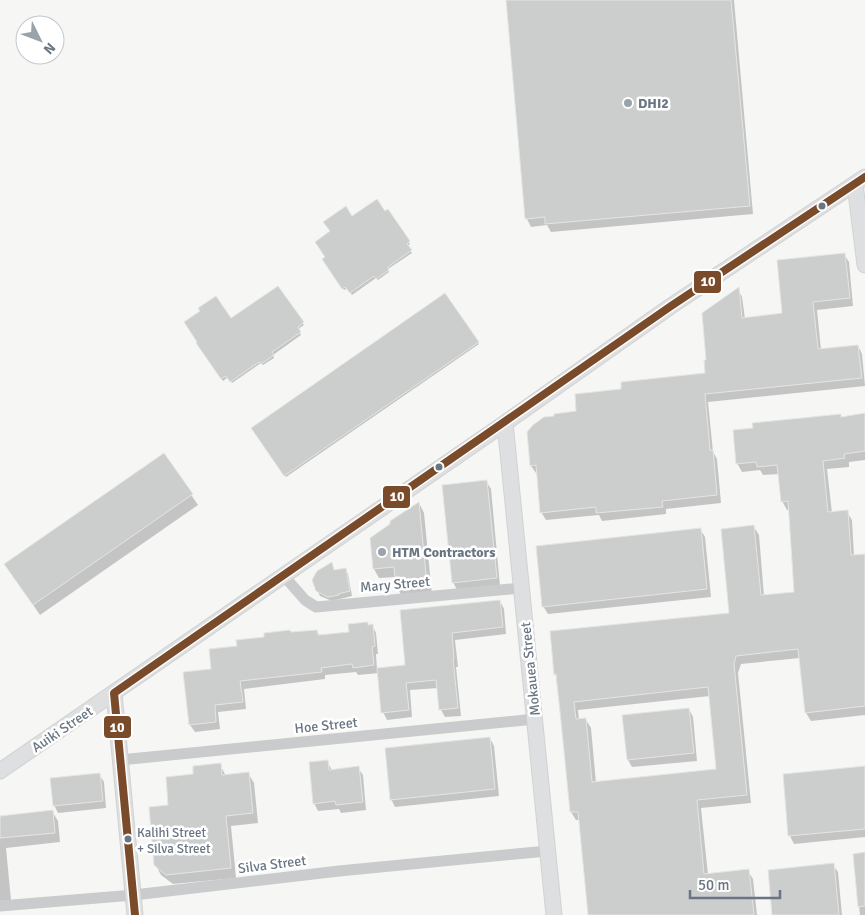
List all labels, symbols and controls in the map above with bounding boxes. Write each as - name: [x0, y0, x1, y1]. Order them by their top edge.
- north arrow: [15, 15, 65, 65]
- text: N: [40, 39, 59, 58]
- place label: DHI2: [638, 95, 669, 112]
- marker: DHI2: [622, 97, 634, 109]
- unlabelled marker: [817, 201, 827, 211]
- line badge: 10: [693, 270, 722, 294]
- text: 10: [700, 273, 716, 290]
- unlabelled marker: [434, 462, 444, 472]
- line badge: 10: [382, 485, 411, 509]
- text: 10: [389, 488, 405, 505]
- place label: HTM Contractors: [392, 544, 495, 561]
- marker: HTM Contractors: [376, 546, 388, 558]
- street label: Mary Street: [359, 573, 431, 596]
- street label: Mokauea Street: [517, 621, 544, 717]
- street label: Auiki Street: [28, 703, 96, 756]
- street label: Hoe Street: [294, 714, 359, 737]
- line badge: 10: [103, 715, 132, 739]
- text: 10: [109, 719, 125, 736]
- place label: Kalihi Street + Silva Street: [137, 825, 211, 857]
- marker: Kalihi Street + Silva Street: [123, 834, 133, 844]
- street label: Silva Street: [237, 852, 307, 877]
- scale bar: [690, 868, 780, 900]
- text: 50 m: [698, 876, 729, 894]

